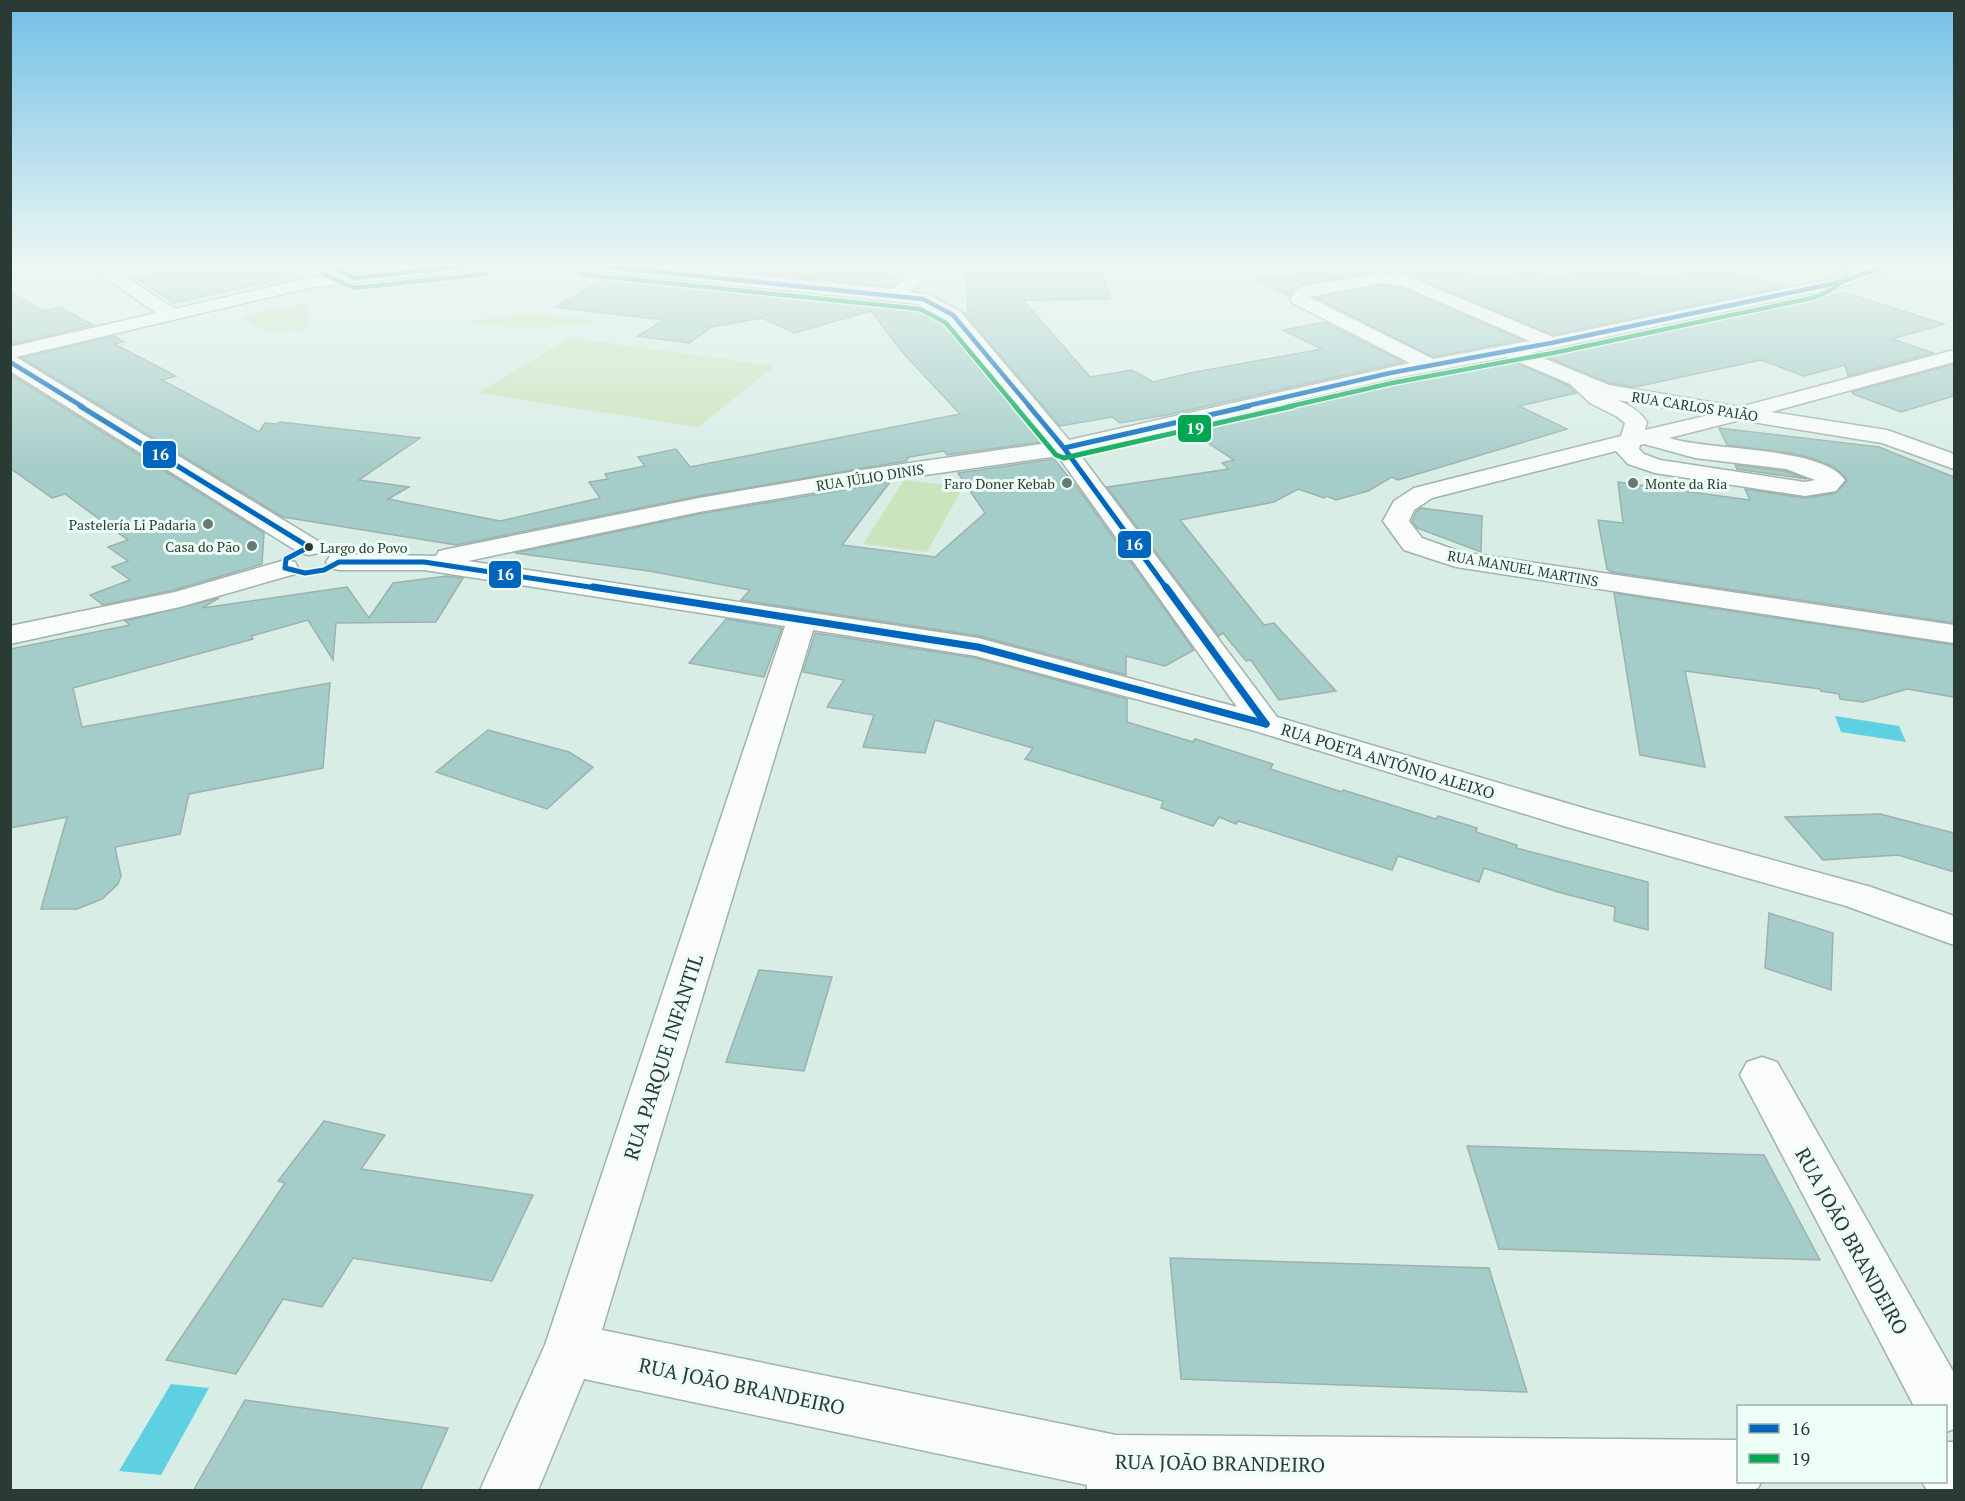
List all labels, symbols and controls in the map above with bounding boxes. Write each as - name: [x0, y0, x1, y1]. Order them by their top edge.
- street label: RUA CARLOS PAIÃO: [1630, 387, 1760, 425]
- line badge: 19: [1177, 414, 1212, 443]
- text: 19: [1186, 417, 1204, 439]
- line badge: 16: [142, 440, 177, 469]
- text: 16: [151, 443, 169, 465]
- street label: RUA JÚLIO DINIS: [815, 459, 925, 495]
- place label: Faro Doner Kebab: [944, 474, 1055, 493]
- place label: Monte da Ria: [1645, 474, 1727, 493]
- marker: Faro Doner Kebab: [1060, 476, 1074, 490]
- marker: Monte da Ria: [1626, 476, 1640, 490]
- place label: Pastelería Li Padaria: [69, 515, 196, 534]
- marker: Pastelería Li Padaria: [201, 517, 215, 531]
- line badge: 16: [1117, 530, 1152, 559]
- text: 16: [1125, 533, 1143, 555]
- place label: Casa do Pão: [165, 537, 240, 556]
- place label: Largo do Povo: [320, 538, 408, 557]
- marker: Casa do Pão: [245, 539, 259, 553]
- marker: Largo do Povo: [303, 541, 315, 553]
- street label: RUA MANUEL MARTINS: [1446, 545, 1600, 591]
- line badge: 16: [488, 560, 522, 589]
- text: 16: [496, 563, 514, 585]
- street label: RUA POETA ANTÓNIO ALEIXO: [1279, 718, 1497, 804]
- street label: RUA PARQUE INFANTIL: [617, 951, 709, 1163]
- street label: RUA JOÃO BRANDEIRO: [1789, 1143, 1915, 1339]
- street label: RUA JOÃO BRANDEIRO: [636, 1351, 848, 1421]
- legend: [1737, 1405, 1947, 1483]
- text: 16: [1791, 1416, 1811, 1440]
- text: 19: [1791, 1446, 1810, 1470]
- street label: RUA JOÃO BRANDEIRO: [1115, 1448, 1325, 1478]

